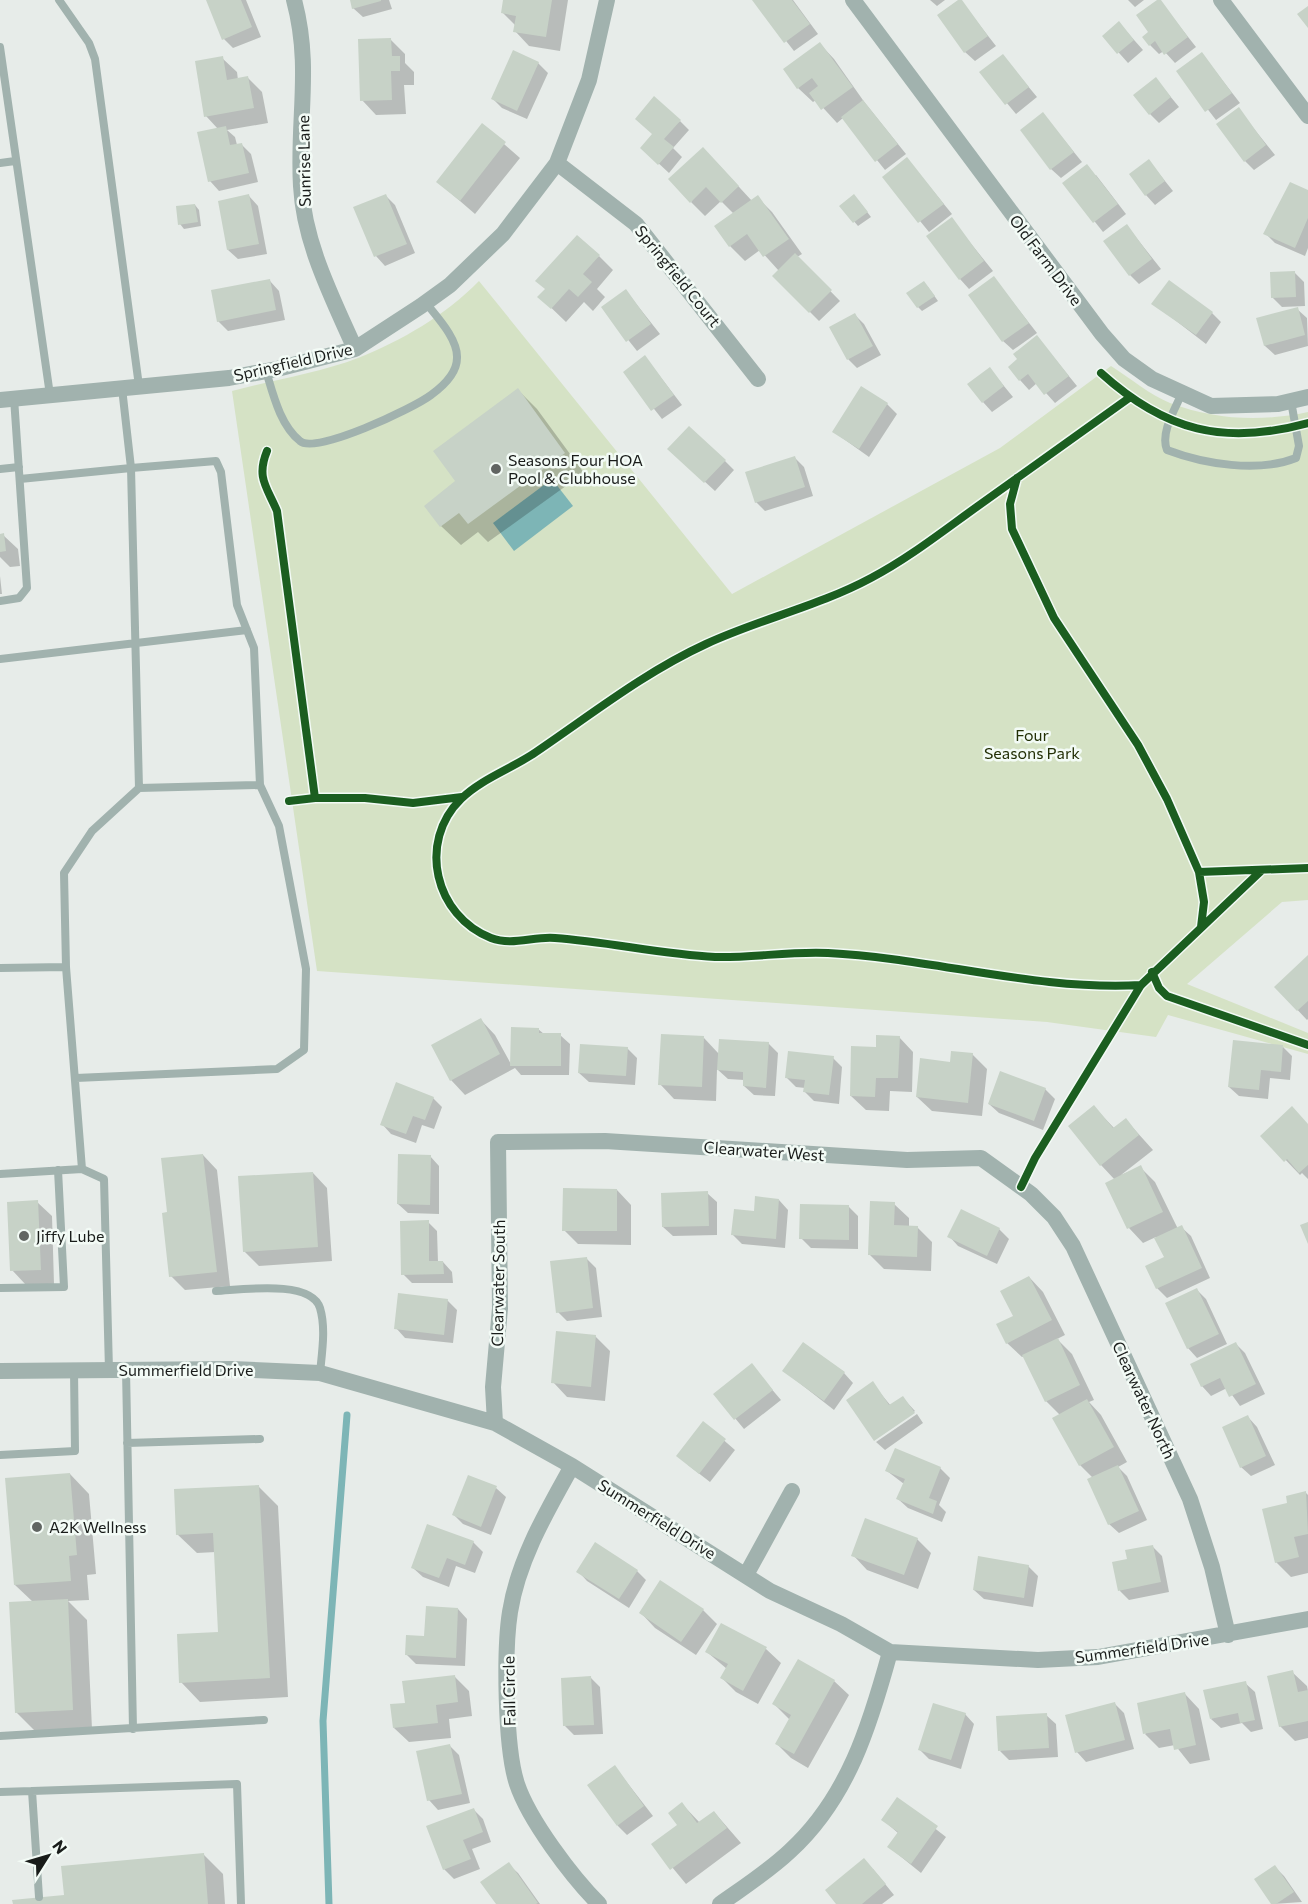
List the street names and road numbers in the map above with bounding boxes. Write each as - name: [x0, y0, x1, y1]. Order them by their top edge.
- street label: Sunrise Lane: [293, 115, 314, 207]
- street label: Old Farm Drive: [1006, 211, 1087, 309]
- street label: Springfield Court: [632, 221, 725, 331]
- street label: Springfield Drive: [232, 339, 354, 384]
- street label: Clearwater West: [703, 1137, 825, 1164]
- street label: Clearwater South: [487, 1219, 508, 1347]
- street label: Clearwater North: [1109, 1338, 1180, 1462]
- street label: Summerfield Drive: [119, 1360, 253, 1379]
- street label: Summerfield Drive: [595, 1475, 720, 1562]
- street label: Summerfield Drive: [1074, 1629, 1210, 1666]
- street label: Fall Circle: [498, 1656, 519, 1726]

